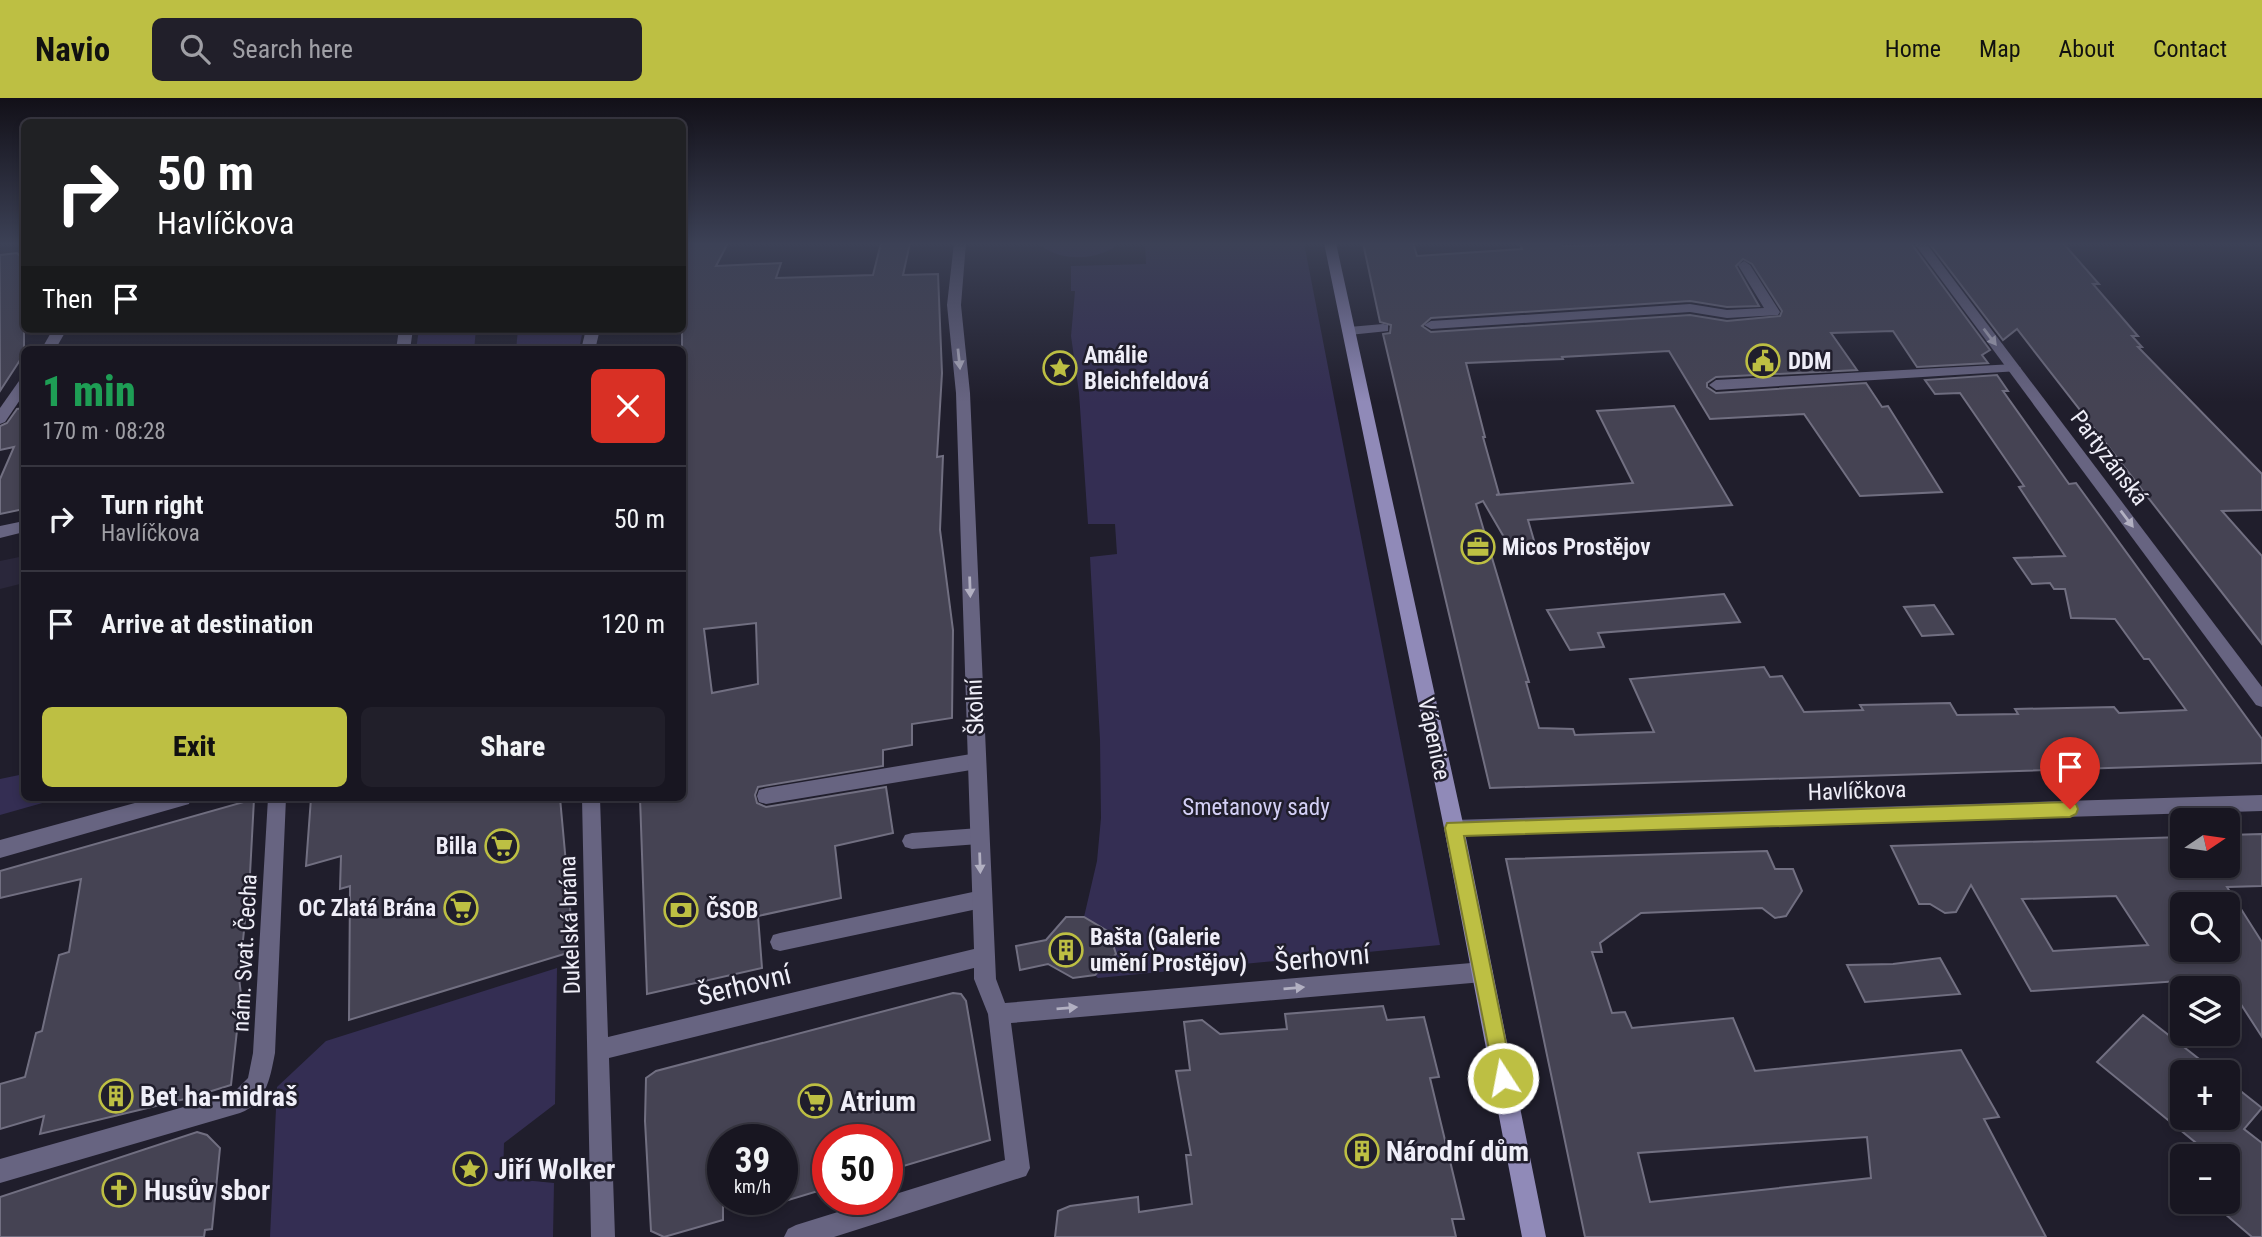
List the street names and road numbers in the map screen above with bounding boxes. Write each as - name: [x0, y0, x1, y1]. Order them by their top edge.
- street label: Partyzánská: [2065, 405, 2153, 511]
- street label: Školní: [959, 677, 989, 735]
- street label: Vápenice: [1412, 695, 1456, 783]
- street label: Havlíčkova: [1807, 776, 1907, 806]
- street label: Dukelská brána: [554, 855, 586, 995]
- street label: nám. Svat. Čecha: [225, 873, 263, 1033]
- street label: Šerhovní: [1273, 937, 1372, 979]
- street label: Šerhovní: [694, 957, 796, 1013]

